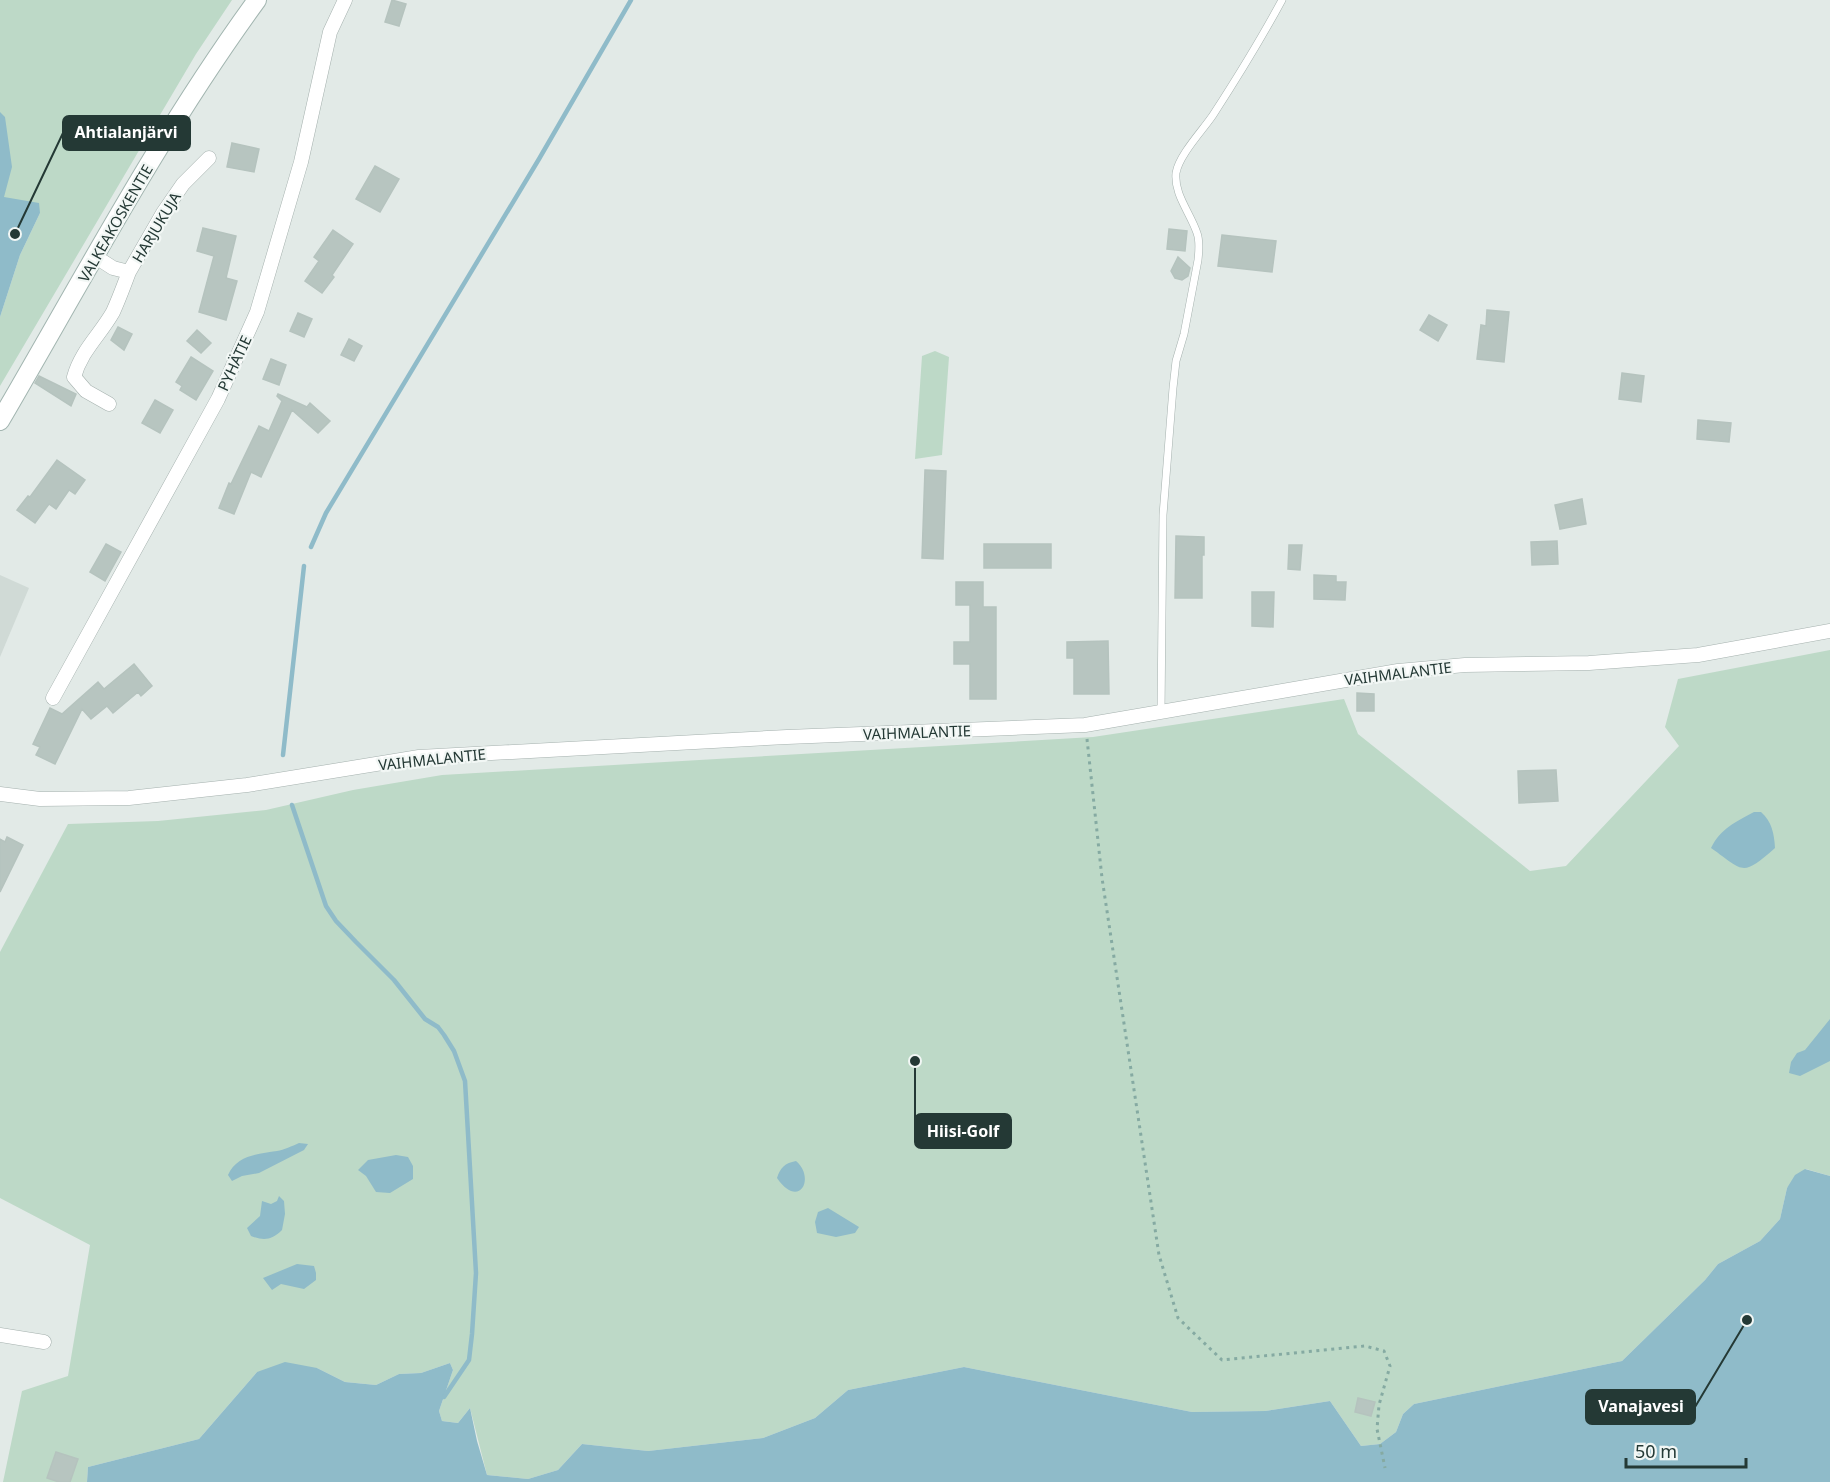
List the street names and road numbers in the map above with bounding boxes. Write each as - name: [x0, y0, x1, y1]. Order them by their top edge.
- street label: VALKEAKOSKENTIE: [73, 161, 157, 285]
- street label: HARJUKUJA: [127, 188, 185, 266]
- street label: PYHÄTIE: [212, 332, 256, 394]
- street label: VAIHMALANTIE: [1343, 656, 1453, 690]
- street label: VAIHMALANTIE: [863, 720, 971, 744]
- street label: VAIHMALANTIE: [377, 743, 487, 775]

